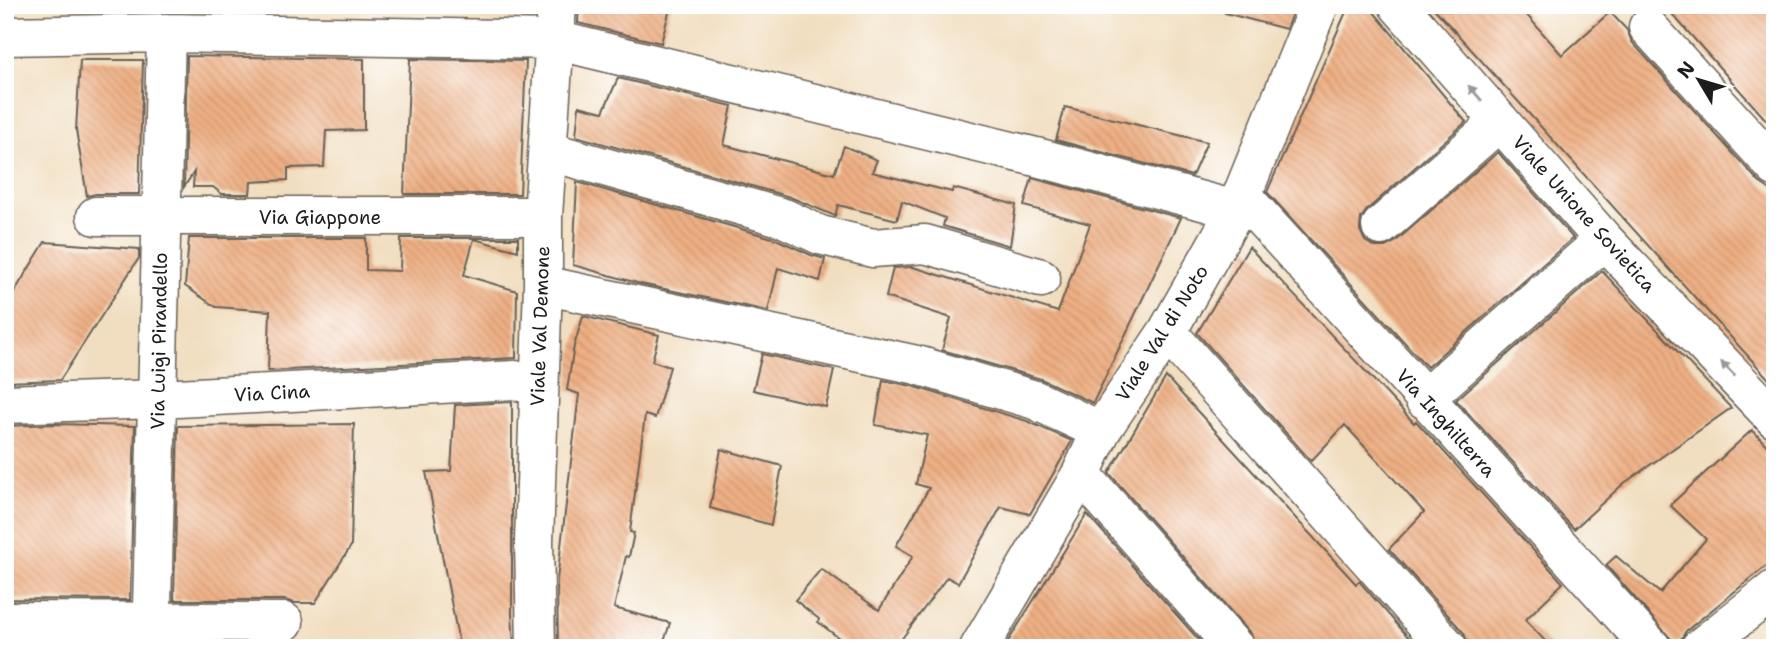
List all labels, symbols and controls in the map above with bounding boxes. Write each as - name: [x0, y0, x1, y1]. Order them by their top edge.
- north arrow: [1664, 46, 1734, 116]
- text: N: [1672, 56, 1700, 83]
- one-way arrow: [1467, 84, 1483, 102]
- street label: Viale Unione Sovietica: [1507, 130, 1661, 298]
- street label: Via Giappone: [259, 205, 381, 230]
- street label: Viale Val Demone: [525, 245, 555, 407]
- street label: Via Luigi Pirandello: [145, 252, 173, 430]
- street label: Viale Val di Noto: [1110, 260, 1214, 406]
- one-way arrow: [1720, 361, 1736, 378]
- street label: Via Inghilterra: [1391, 363, 1502, 483]
- street label: Via Cina: [233, 379, 311, 407]

